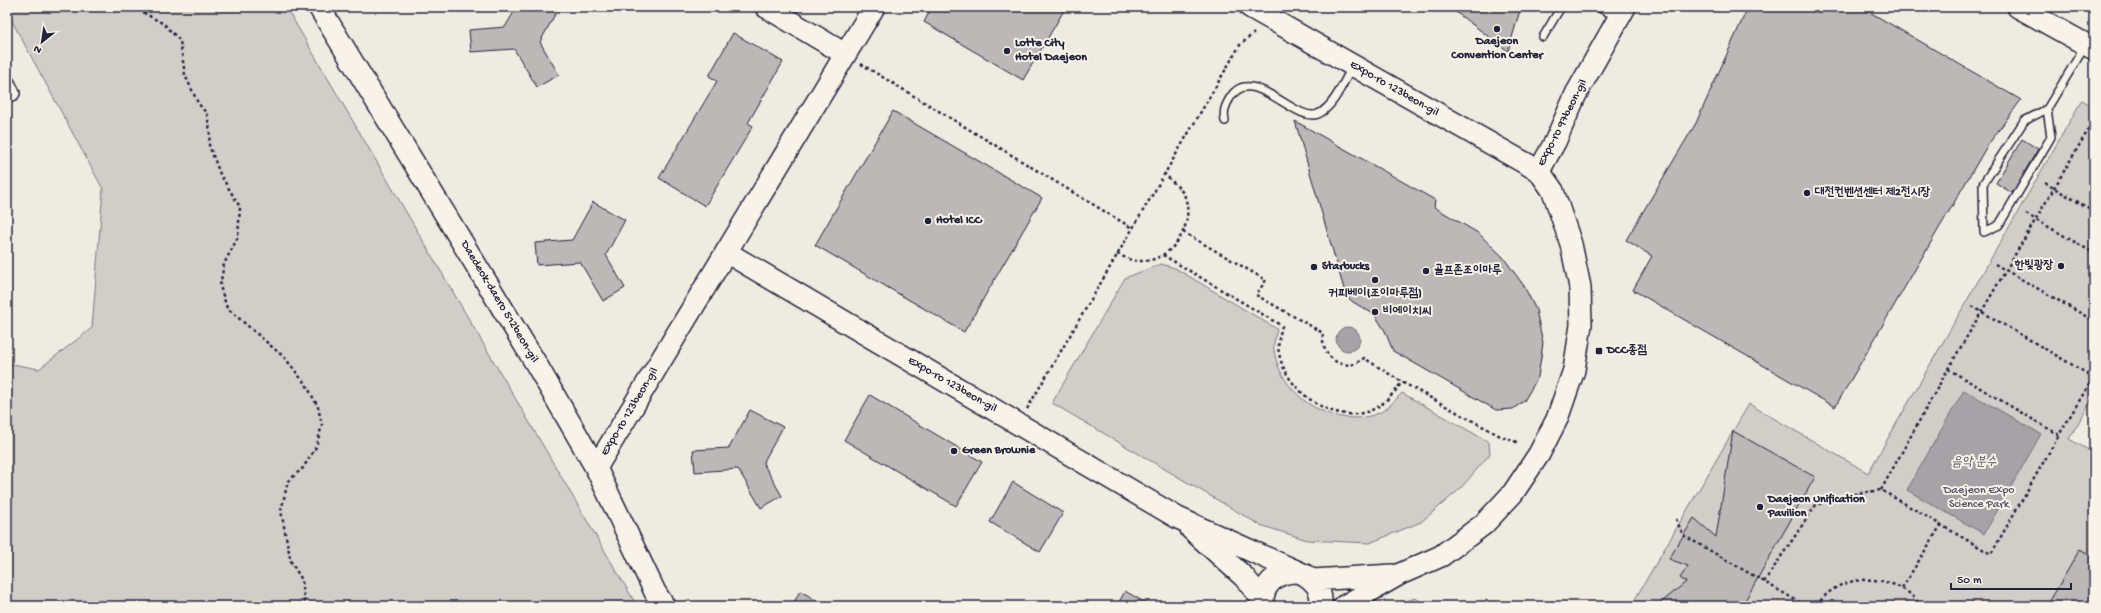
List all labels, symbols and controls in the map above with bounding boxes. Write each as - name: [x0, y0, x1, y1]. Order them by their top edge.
- north arrow: [22, 22, 62, 62]
- marker: Daejeon Convention Center: [1492, 24, 1502, 34]
- place label: Daejeon Convention Center: [1450, 35, 1545, 63]
- place label: Lotte City Hotel Daejeon: [1015, 37, 1087, 65]
- text: N: [32, 42, 44, 56]
- marker: Lotte City Hotel Daejeon: [1002, 46, 1012, 56]
- street label: Expo-ro 123beon-gil: [1347, 58, 1441, 120]
- street label: Expo-ro 97beon-gil: [1535, 77, 1591, 169]
- place label: 대전컨벤션센터 제2전시장: [1814, 186, 1930, 200]
- marker: 대전컨벤션센터 제2전시장: [1802, 188, 1812, 198]
- place label: Hotel ICC: [936, 214, 983, 228]
- marker: Hotel ICC: [923, 216, 933, 226]
- street label: Daedeok-daero 512beon-gil: [456, 238, 541, 366]
- place label: 한빛광장: [2013, 259, 2053, 273]
- place label: Starbucks: [1322, 260, 1370, 274]
- marker: 한빛광장: [2056, 261, 2066, 271]
- marker: Starbucks: [1309, 262, 1319, 272]
- place label: 골프존조이마루: [1434, 263, 1502, 278]
- marker: 골프존조이마루: [1421, 266, 1431, 276]
- marker: 커피베이(조이마루점): [1370, 275, 1380, 285]
- place label: 커피베이(조이마루점): [1328, 286, 1422, 301]
- place label: 비에이치씨: [1383, 304, 1432, 319]
- marker: 비에이치씨: [1370, 307, 1380, 317]
- place label: DCC종점: [1606, 344, 1647, 358]
- marker: DCC종점: [1594, 346, 1604, 356]
- street label: Expo-ro 123beon-gil: [905, 354, 999, 416]
- street label: Expo-ro 123beon-gil: [598, 365, 662, 459]
- place label: Green Brownie: [962, 444, 1036, 458]
- marker: Green Brownie: [949, 446, 959, 456]
- water label: 음악 분수: [1952, 455, 1997, 470]
- park label: Daejeon Expo Science Park: [1942, 484, 2015, 512]
- place label: Daejeon Unification Pavilion: [1767, 493, 1865, 521]
- marker: Daejeon Unification Pavilion: [1755, 502, 1765, 512]
- scale bar: [1951, 565, 2071, 591]
- text: 50 m: [1957, 574, 1982, 588]

